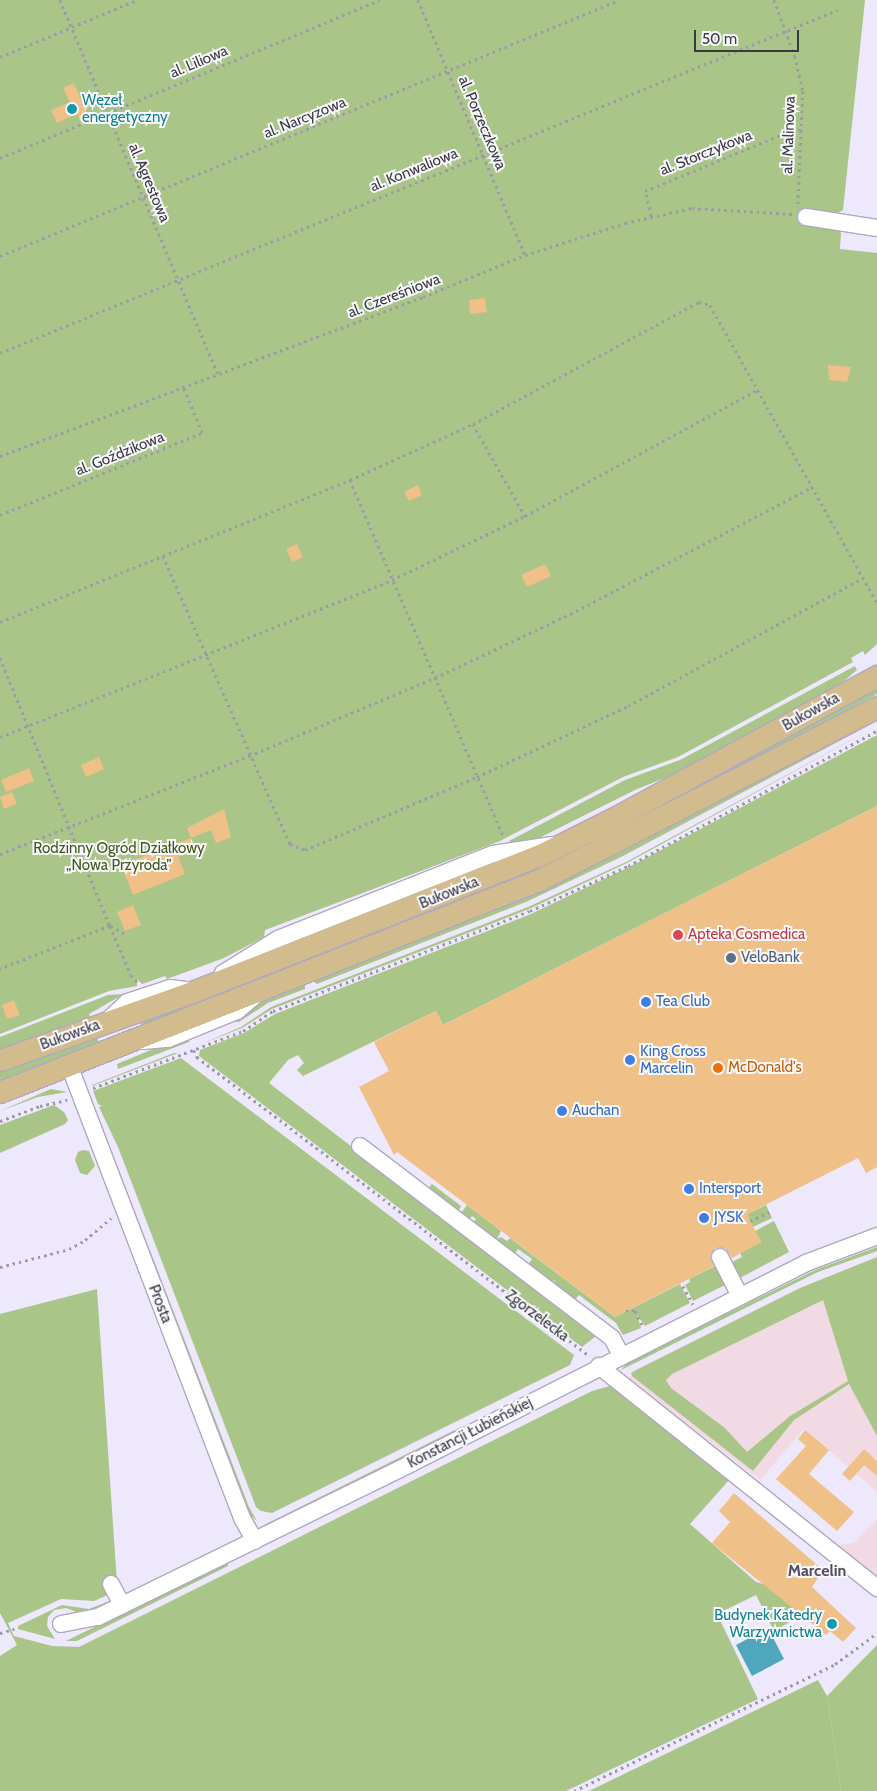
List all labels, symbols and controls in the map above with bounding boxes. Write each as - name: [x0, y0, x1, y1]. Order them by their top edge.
- scale bar: [697, 20, 802, 52]
- text: 50 m: [702, 30, 737, 48]
- street label: al. Liliowa: [167, 42, 231, 82]
- street label: al. Porzeczkowa: [454, 74, 510, 172]
- place label: Węzeł energetyczny: [82, 91, 168, 126]
- street label: al. Narcyzowa: [261, 93, 349, 143]
- street label: al. Malinowa: [779, 96, 799, 174]
- marker: Węzeł energetyczny: [66, 103, 78, 115]
- street label: al. Storczykowa: [657, 126, 755, 180]
- street label: al. Agrestowa: [124, 141, 174, 225]
- street label: al. Konwaliowa: [368, 144, 460, 196]
- street label: al. Czereśniowa: [345, 270, 443, 322]
- street label: al. Goździkowa: [73, 428, 167, 480]
- street label: Bukowska: [779, 689, 843, 735]
- park label: Rodzinny Ogród Działkowy „Nowa Przyroda”: [33, 839, 205, 874]
- street label: Bukowska: [417, 873, 481, 913]
- place label: Apteka Cosmedica: [688, 926, 805, 944]
- marker: Apteka Cosmedica: [672, 929, 684, 941]
- place label: VeloBank: [741, 949, 800, 967]
- marker: VeloBank: [725, 952, 737, 964]
- place label: Tea Club: [656, 993, 710, 1011]
- marker: Tea Club: [640, 996, 652, 1008]
- street label: Bukowska: [38, 1016, 102, 1054]
- place label: King Cross Marcelin: [640, 1042, 706, 1077]
- marker: King Cross Marcelin: [624, 1054, 636, 1066]
- place label: McDonald's: [728, 1059, 802, 1077]
- marker: McDonald's: [712, 1062, 724, 1074]
- place label: Auchan: [572, 1102, 619, 1120]
- marker: Auchan: [556, 1105, 568, 1117]
- place label: Intersport: [699, 1180, 761, 1198]
- marker: Intersport: [683, 1183, 695, 1195]
- place label: JYSK: [714, 1209, 744, 1227]
- marker: JYSK: [698, 1212, 710, 1224]
- street label: Prosta: [144, 1282, 176, 1326]
- street label: Zgorzelecka: [502, 1286, 572, 1346]
- street label: Konstancji Łubieńskiej: [404, 1394, 536, 1472]
- district label: Marcelin: [788, 1561, 846, 1581]
- place label: Budynek Katedry Warzywnictwa: [714, 1606, 822, 1641]
- marker: Budynek Katedry Warzywnictwa: [826, 1618, 838, 1630]

